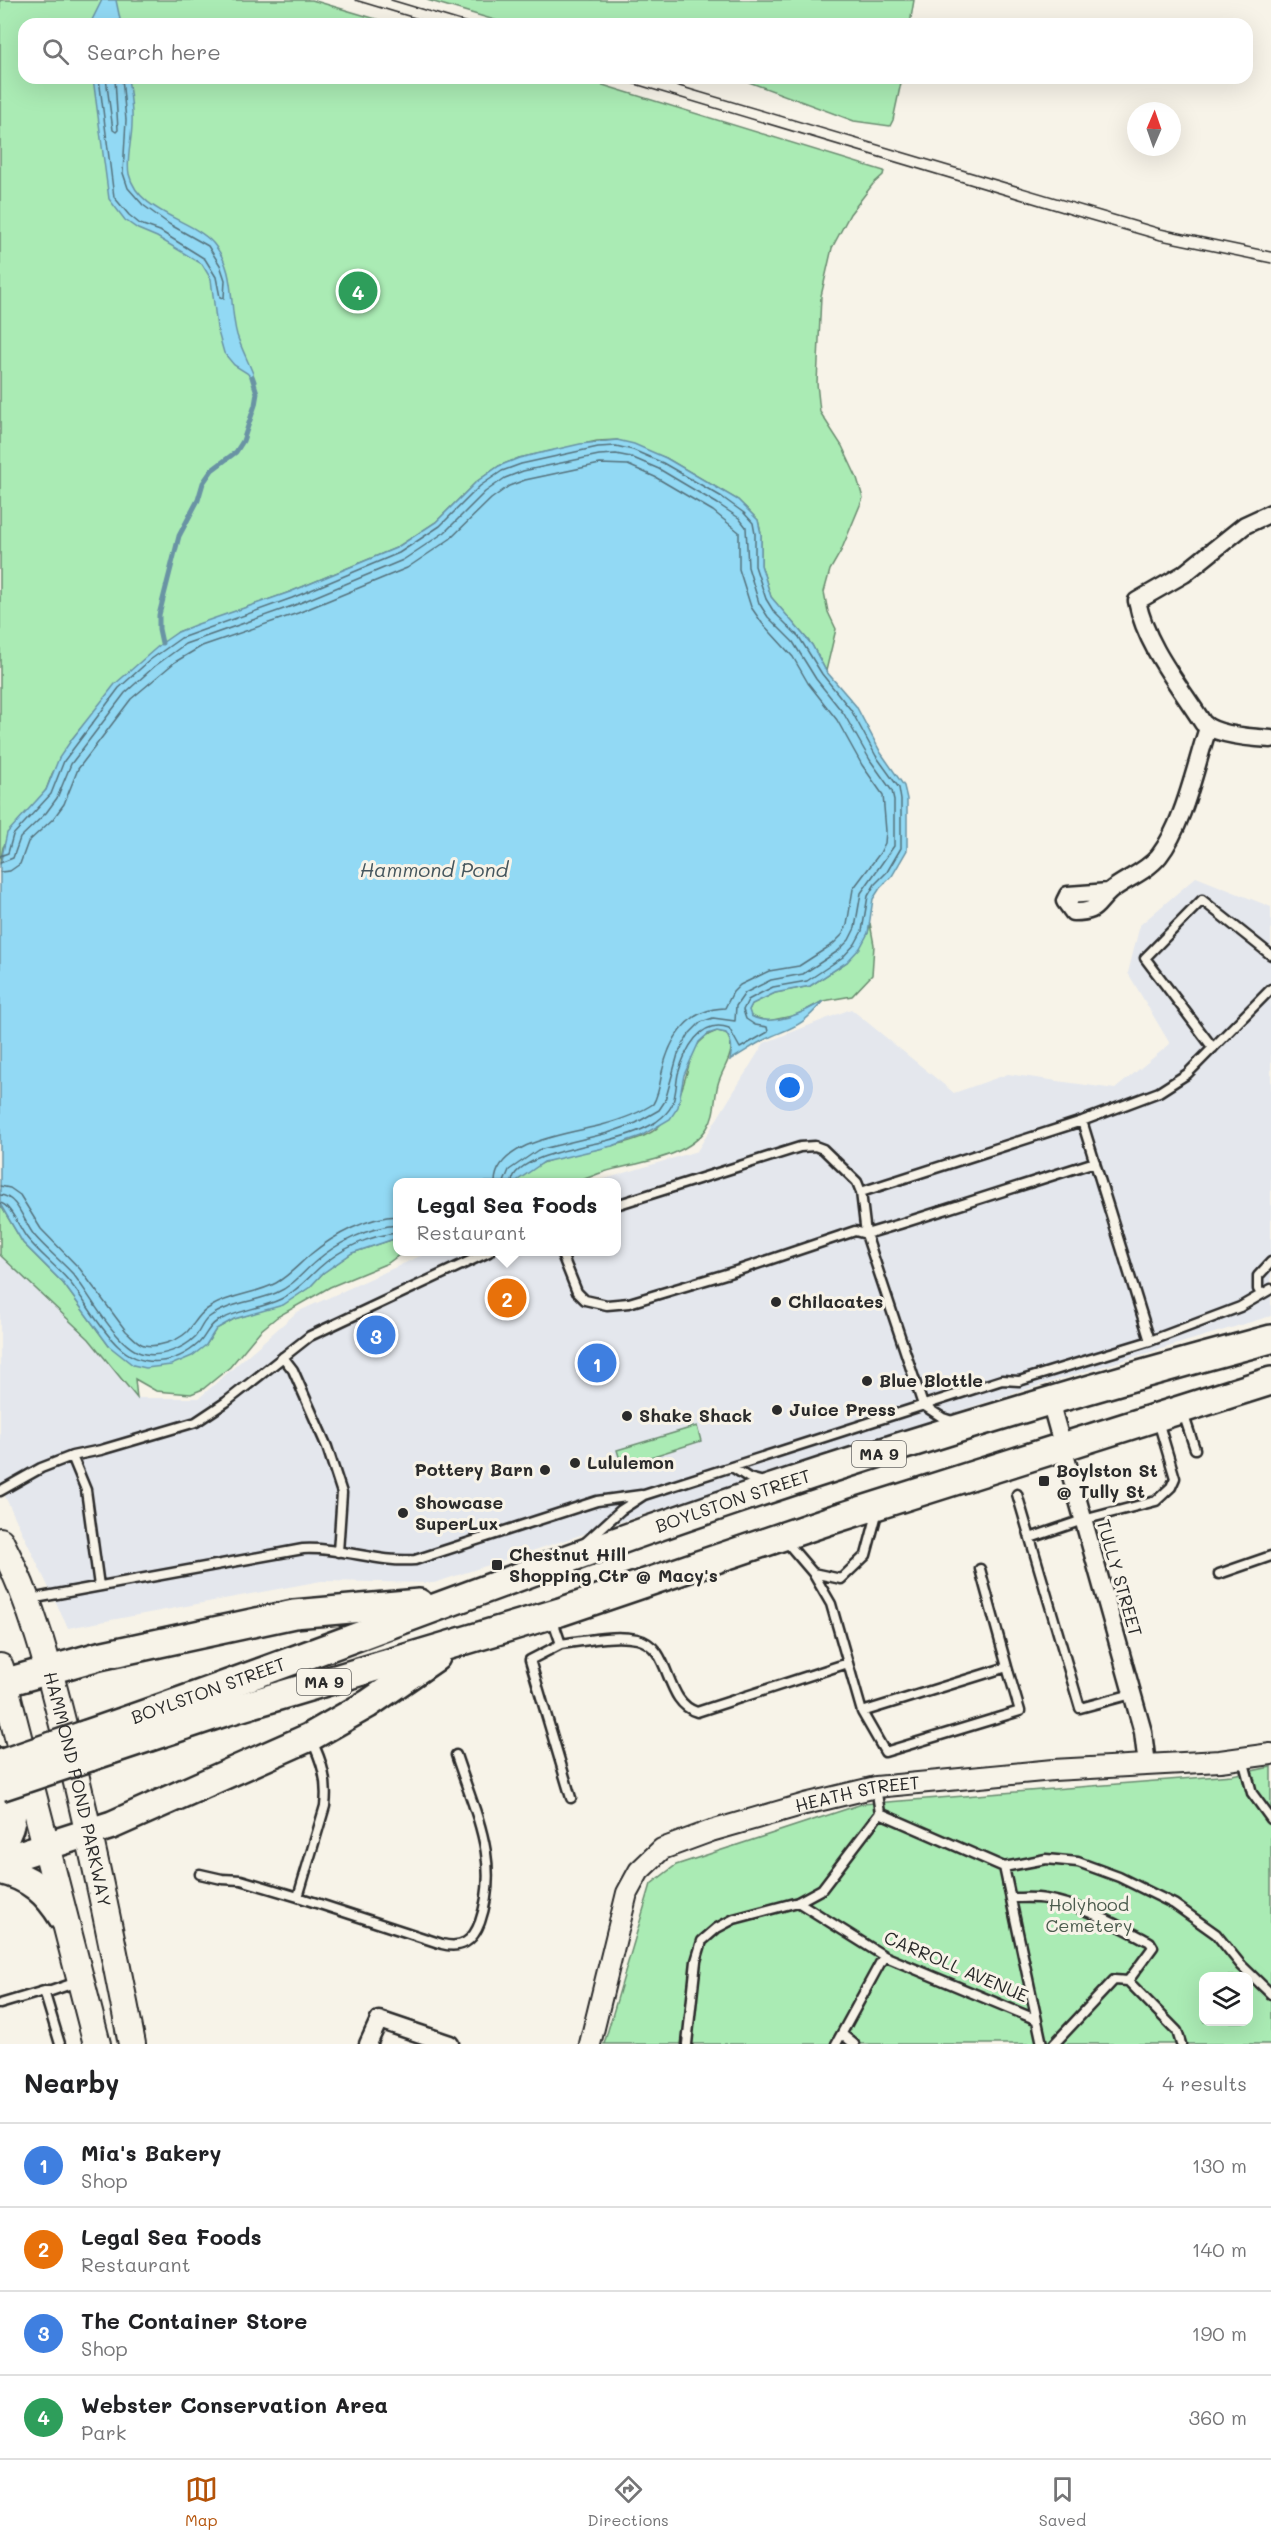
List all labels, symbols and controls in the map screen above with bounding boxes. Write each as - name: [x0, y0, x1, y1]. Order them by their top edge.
- search box: [18, 18, 1253, 84]
- icon: search: [39, 35, 72, 68]
- text: Search here: [87, 37, 221, 66]
- north arrow: [1127, 102, 1181, 156]
- pin: 4: [338, 268, 378, 314]
- water label: Hammond Pond: [360, 856, 510, 882]
- your location: [775, 1073, 804, 1102]
- popup: [393, 1178, 621, 1256]
- text: Legal Sea Foods: [417, 1190, 597, 1219]
- text: Restaurant: [417, 1219, 526, 1245]
- pin: 2: [488, 1276, 526, 1320]
- place label: Chilacates: [788, 1289, 883, 1313]
- marker: Chilacates: [769, 1295, 783, 1309]
- pin: 3: [356, 1312, 395, 1358]
- pin: 1: [578, 1340, 616, 1386]
- place label: Blue Blottle: [879, 1368, 983, 1392]
- marker: Blue Blottle: [860, 1374, 874, 1388]
- place label: Juice Press: [789, 1397, 896, 1421]
- place label: Shake Shack: [639, 1403, 752, 1427]
- marker: Juice Press: [770, 1403, 784, 1417]
- marker: Shake Shack: [620, 1409, 634, 1423]
- road number: MA 9: [852, 1441, 906, 1467]
- place label: Lululemon: [587, 1450, 674, 1474]
- marker: Lululemon: [568, 1456, 582, 1470]
- place label: Pottery Barn: [415, 1457, 533, 1481]
- place label: Boylston St @ Tully St: [1056, 1458, 1158, 1503]
- marker: Pottery Barn: [538, 1463, 552, 1477]
- street label: BOYLSTON STREET: [652, 1463, 814, 1538]
- marker: Boylston St @ Tully St: [1037, 1474, 1051, 1488]
- place label: Showcase SuperLux: [415, 1490, 503, 1535]
- marker: Showcase SuperLux: [396, 1506, 410, 1520]
- street label: TULLY STREET: [1092, 1516, 1148, 1639]
- place label: Chestnut Hill Shopping Ctr @ Macy's: [509, 1542, 718, 1587]
- marker: Chestnut Hill Shopping Ctr @ Macy's: [490, 1558, 504, 1572]
- street label: BOYLSTON STREET: [128, 1651, 289, 1729]
- street label: HAMMOND POND PARKWAY: [39, 1669, 117, 1909]
- road number: MA 9: [297, 1669, 351, 1695]
- street label: HEATH STREET: [792, 1770, 921, 1817]
- park label: Holyhood Cemetery: [1046, 1892, 1132, 1937]
- street label: CARROLL AVENUE: [881, 1925, 1032, 2007]
- map controls: [1199, 1972, 1253, 2026]
- button: layers: [1199, 1972, 1253, 2026]
- text: Nearby: [24, 2066, 119, 2100]
- text: 4 results: [1162, 2070, 1247, 2096]
- text: Mia's Bakery: [81, 2138, 221, 2167]
- text: 1: [39, 2152, 48, 2178]
- text: 130 m: [1192, 2152, 1247, 2178]
- text: Shop: [81, 2167, 128, 2193]
- text: Legal Sea Foods: [81, 2222, 262, 2251]
- text: 2: [38, 2236, 49, 2262]
- text: 140 m: [1192, 2236, 1247, 2262]
- text: Restaurant: [81, 2251, 191, 2277]
- text: The Container Store: [81, 2306, 307, 2335]
- text: 3: [38, 2320, 50, 2346]
- text: 190 m: [1192, 2320, 1247, 2346]
- text: Shop: [81, 2335, 128, 2361]
- text: Webster Conservation Area: [81, 2390, 388, 2419]
- text: 4: [37, 2404, 50, 2430]
- text: 360 m: [1189, 2404, 1247, 2430]
- text: Park: [81, 2419, 126, 2445]
- tab: Map: [185, 2473, 218, 2530]
- tab: Directions: [588, 2473, 669, 2530]
- tab: Saved: [1039, 2473, 1086, 2530]

